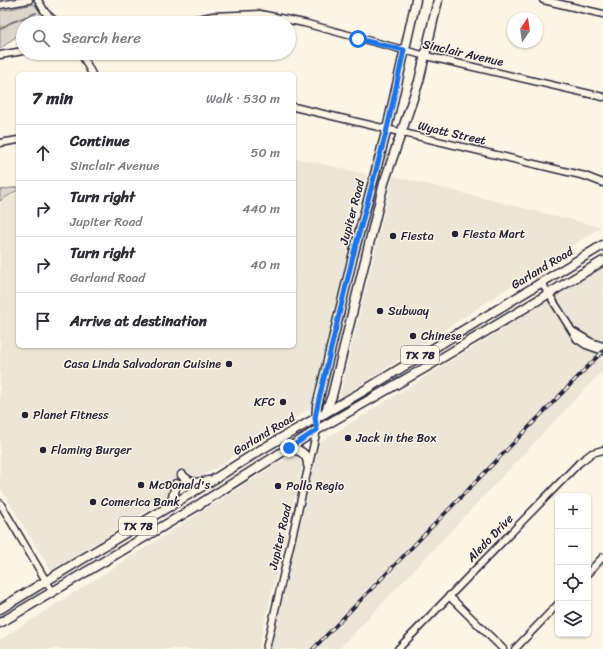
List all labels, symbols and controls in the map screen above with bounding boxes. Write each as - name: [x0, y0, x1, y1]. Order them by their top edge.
- north arrow: [507, 12, 543, 48]
- search box: [16, 16, 296, 60]
- text: Search here: [62, 25, 141, 51]
- icon: search: [30, 27, 52, 49]
- route start: [349, 30, 367, 48]
- street label: Sinclair Avenue: [420, 33, 506, 73]
- text: 7 min: [32, 83, 73, 113]
- text: Walk · 530 m: [206, 87, 280, 110]
- street label: Wyatt Street: [416, 114, 488, 152]
- text: Continue: [70, 128, 130, 154]
- text: 50 m: [250, 141, 280, 164]
- icon: ahead: [32, 142, 54, 164]
- text: Sinclair Avenue: [70, 154, 159, 177]
- street label: Jupiter Road: [333, 175, 372, 248]
- text: Turn right: [70, 184, 135, 210]
- text: 440 m: [242, 197, 280, 220]
- icon: right: [32, 198, 54, 220]
- text: Jupiter Road: [70, 210, 142, 233]
- place label: Fiesta Mart: [463, 223, 525, 245]
- place label: Fiesta: [401, 225, 434, 247]
- marker: Fiesta Mart: [450, 229, 460, 239]
- marker: Fiesta: [388, 231, 398, 241]
- text: Turn right: [70, 240, 135, 266]
- street label: Garland Road: [507, 240, 578, 295]
- text: 40 m: [250, 253, 280, 276]
- icon: right: [32, 254, 54, 276]
- text: Garland Road: [70, 266, 145, 289]
- place label: Subway: [388, 300, 430, 322]
- marker: Subway: [375, 306, 385, 316]
- text: Arrive at destination: [70, 308, 207, 334]
- icon: arrive: [32, 310, 54, 332]
- place label: Chinese: [421, 325, 462, 347]
- marker: Chinese: [408, 331, 418, 341]
- road number: TX 78: [401, 346, 439, 364]
- place label: Casa Linda Salvadoran Cuisine: [64, 353, 221, 375]
- marker: Casa Linda Salvadoran Cuisine: [224, 359, 234, 369]
- place label: KFC: [254, 391, 275, 413]
- marker: KFC: [278, 397, 288, 407]
- place label: Planet Fitness: [33, 404, 109, 426]
- street label: Garland Road: [229, 406, 300, 461]
- marker: Planet Fitness: [20, 410, 30, 420]
- place label: Jack in the Box: [355, 427, 437, 449]
- marker: Jack in the Box: [343, 433, 353, 443]
- place label: Flaming Burger: [51, 439, 132, 461]
- route end: [280, 439, 298, 457]
- marker: Flaming Burger: [38, 445, 48, 455]
- place label: McDonald's: [149, 474, 211, 496]
- place label: Pollo Regio: [286, 475, 344, 497]
- marker: McDonald's: [136, 480, 146, 490]
- marker: Pollo Regio: [273, 481, 283, 491]
- place label: Comerica Bank: [101, 491, 180, 513]
- map controls: [555, 493, 591, 637]
- button: +: [555, 493, 591, 529]
- marker: Comerica Bank: [88, 497, 98, 507]
- street label: Jupiter Road: [262, 500, 299, 573]
- street label: Aledo Drive: [460, 509, 519, 568]
- road number: TX 78: [119, 517, 157, 535]
- button: −: [555, 529, 591, 565]
- button: locate: [555, 565, 591, 601]
- button: layers: [555, 601, 591, 637]

